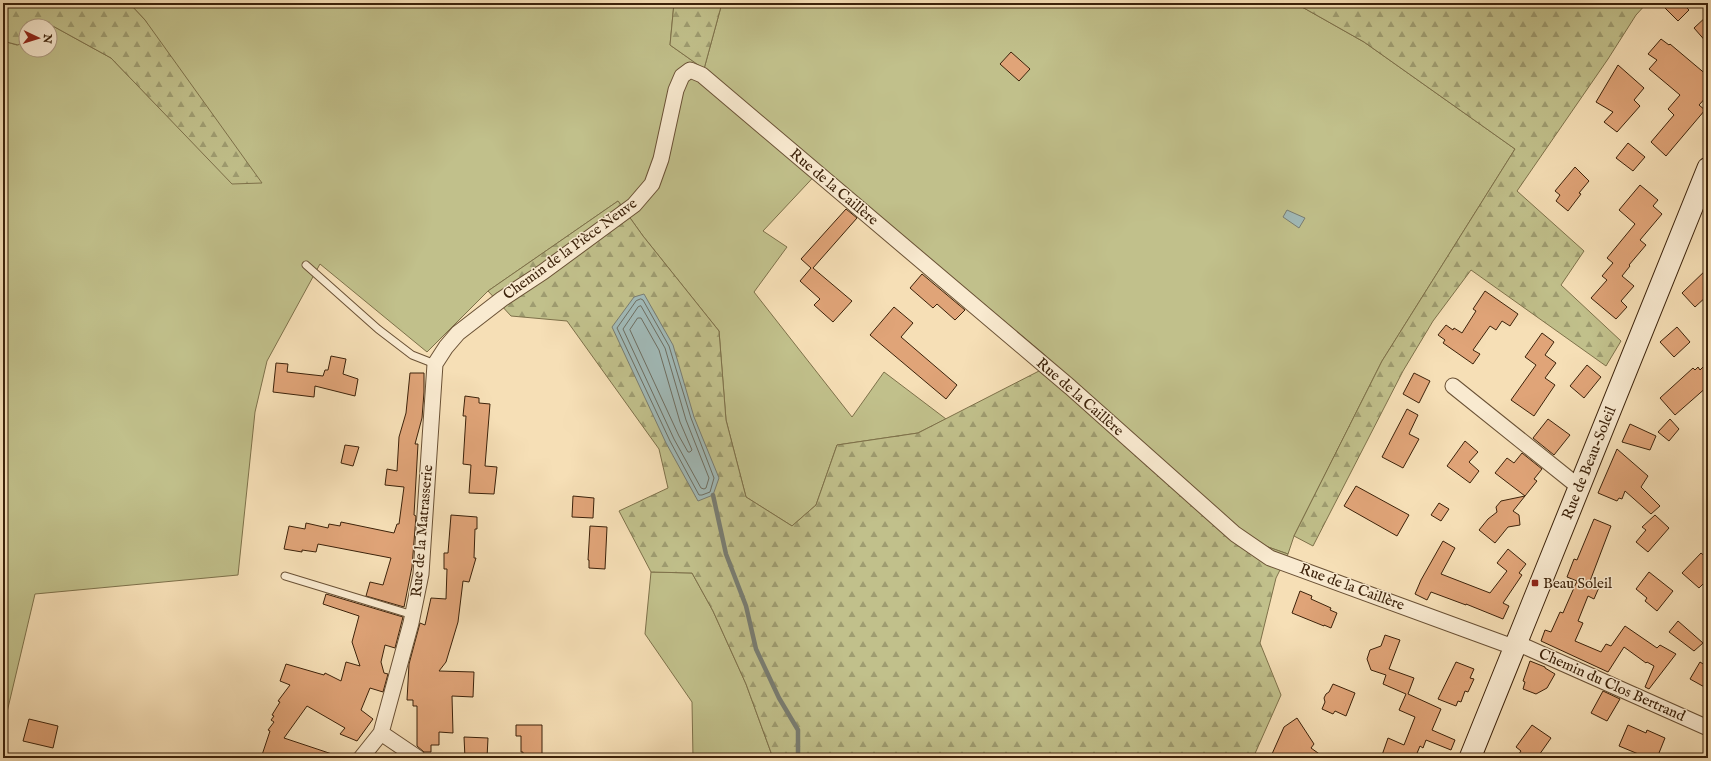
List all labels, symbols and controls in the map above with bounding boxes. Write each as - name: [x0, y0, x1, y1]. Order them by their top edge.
- north arrow: [18, 18, 58, 58]
- text: N: [40, 32, 54, 44]
- street label: Rue de la Caillère: [786, 144, 882, 230]
- street label: Chemin de la Pièce Neuve: [499, 194, 641, 304]
- street label: Rue de la Caillère: [1032, 354, 1128, 440]
- street label: Rue de Beau-Soleil: [1558, 403, 1621, 522]
- street label: Rue de la Matrasserie: [407, 464, 437, 598]
- street label: Rue de la Caillère: [1297, 559, 1407, 615]
- place label: Beau Soleil: [1543, 574, 1613, 593]
- marker: Beau Soleil: [1530, 578, 1540, 588]
- street label: Chemin du Clos Bertrand: [1536, 644, 1689, 726]

